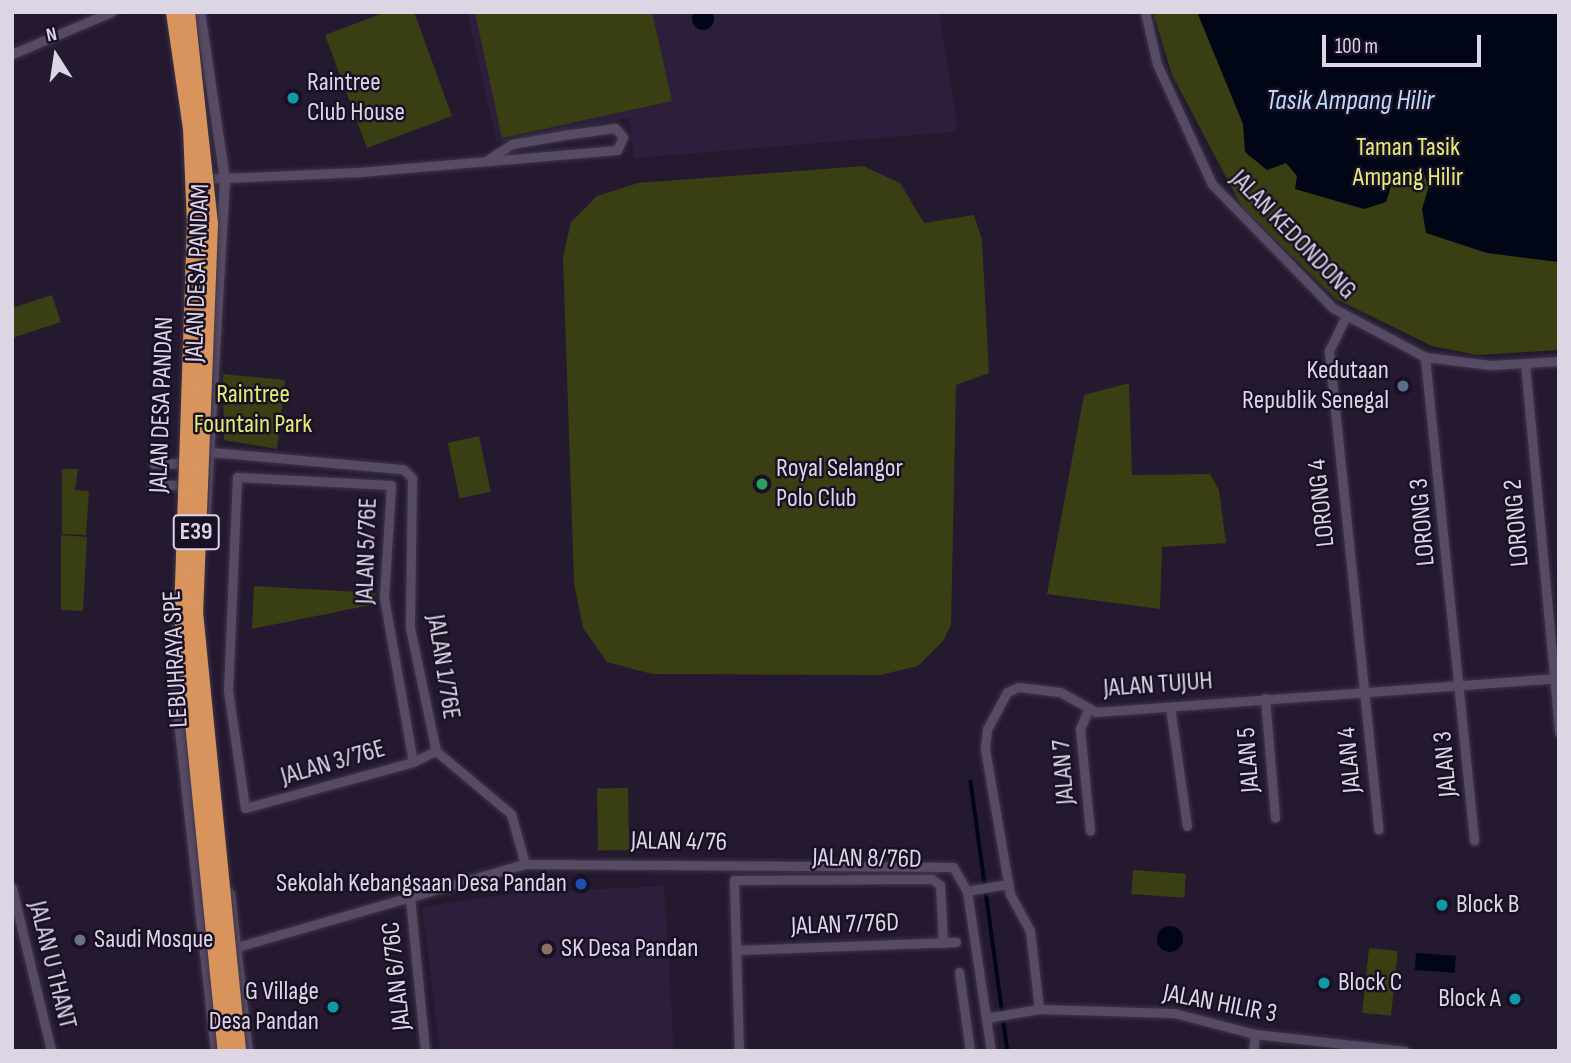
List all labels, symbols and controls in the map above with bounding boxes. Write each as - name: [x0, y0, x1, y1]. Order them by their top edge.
- north arrow: [21, 21, 91, 91]
- scale bar: [1326, 21, 1485, 65]
- text: N: [44, 23, 59, 47]
- text: 100 m: [1335, 34, 1378, 59]
- place label: Raintree Club House: [307, 67, 405, 128]
- water label: Tasik Ampang Hilir: [1266, 84, 1434, 118]
- marker: Raintree Club House: [285, 90, 301, 106]
- park label: Taman Tasik Ampang Hilir: [1353, 132, 1463, 194]
- street label: JALAN KEDONDONG: [1223, 164, 1363, 306]
- street label: JALAN DESA PANDAM: [179, 183, 217, 363]
- street label: JALAN DESA PANDAN: [143, 316, 181, 494]
- place label: Kedutaan Republik Senegal: [1242, 355, 1389, 416]
- marker: Kedutaan Republik Senegal: [1395, 378, 1411, 394]
- park label: Raintree Fountain Park: [194, 379, 312, 440]
- place label: Royal Selangor Polo Club: [776, 453, 903, 514]
- street label: LORONG 4: [1302, 458, 1342, 548]
- marker: Royal Selangor Polo Club: [754, 476, 770, 492]
- street label: LORONG 3: [1404, 477, 1442, 567]
- street label: LORONG 2: [1498, 478, 1536, 568]
- street label: JALAN 5/76E: [350, 497, 384, 605]
- road number: E39: [172, 512, 220, 552]
- street label: LEBUHRAYA SPE: [157, 590, 195, 728]
- street label: JALAN 1/76E: [419, 612, 467, 722]
- street label: JALAN TUJUH: [1102, 666, 1214, 704]
- street label: JALAN 5: [1231, 726, 1267, 794]
- street label: JALAN 4: [1332, 726, 1368, 794]
- street label: JALAN 3: [1428, 730, 1464, 798]
- street label: JALAN 3/76E: [277, 733, 389, 793]
- street label: JALAN 7: [1046, 738, 1082, 806]
- street label: JALAN 4/76: [631, 826, 727, 858]
- street label: JALAN 8/76D: [812, 842, 922, 876]
- place label: Sekolah Kebangsaan Desa Pandan: [276, 868, 567, 900]
- marker: Sekolah Kebangsaan Desa Pandan: [573, 876, 589, 892]
- place label: Block B: [1456, 889, 1519, 921]
- marker: Block B: [1434, 897, 1450, 913]
- street label: JALAN U THANT: [21, 898, 83, 1032]
- street label: JALAN 7/76D: [790, 908, 900, 942]
- street label: JALAN 6/76C: [376, 920, 418, 1032]
- place label: Saudi Mosque: [94, 924, 214, 956]
- marker: Saudi Mosque: [72, 932, 88, 948]
- place label: SK Desa Pandan: [561, 933, 698, 965]
- marker: SK Desa Pandan: [539, 941, 555, 957]
- place label: Block C: [1338, 967, 1402, 999]
- marker: Block C: [1316, 975, 1332, 991]
- place label: G Village Desa Pandan: [209, 976, 319, 1038]
- street label: JALAN HILIR 3: [1160, 978, 1280, 1030]
- place label: Block A: [1438, 983, 1501, 1015]
- marker: Block A: [1507, 991, 1523, 1007]
- marker: G Village Desa Pandan: [325, 999, 341, 1015]

